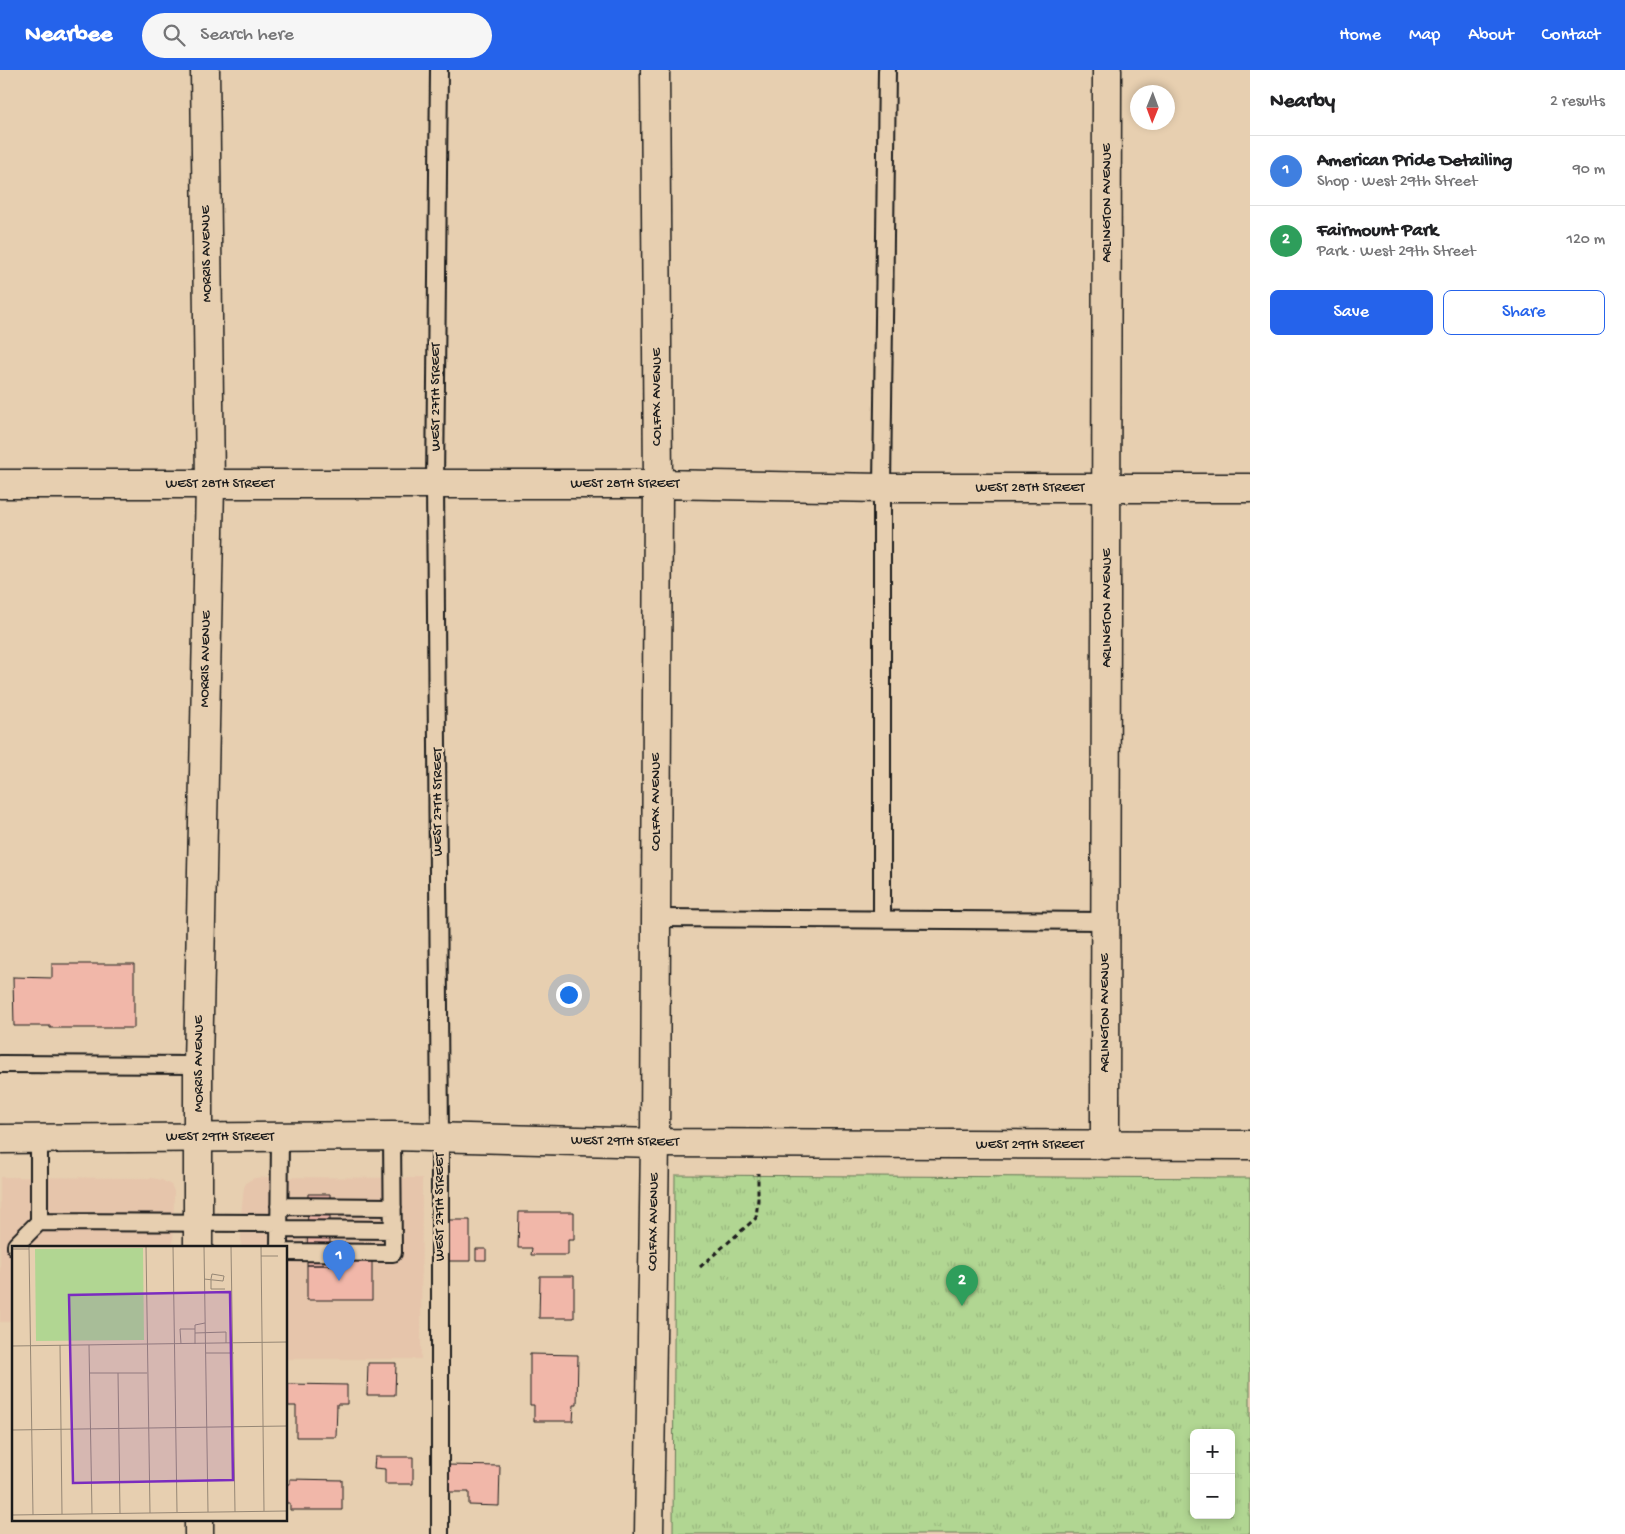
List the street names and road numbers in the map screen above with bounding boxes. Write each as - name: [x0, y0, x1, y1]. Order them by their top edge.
- street label: ARLINGTON AVENUE: [1099, 142, 1116, 263]
- street label: MORRIS AVENUE: [198, 204, 216, 302]
- street label: WEST 27TH STREET: [428, 342, 445, 451]
- street label: COLFAX AVENUE: [649, 347, 666, 446]
- street label: WEST 28TH STREET: [165, 476, 275, 493]
- street label: WEST 28TH STREET: [570, 476, 680, 493]
- street label: WEST 28TH STREET: [975, 480, 1085, 497]
- street label: ARLINGTON AVENUE: [1099, 547, 1116, 668]
- street label: MORRIS AVENUE: [197, 609, 215, 707]
- street label: WEST 27TH STREET: [430, 747, 447, 856]
- street label: COLFAX AVENUE: [648, 752, 665, 851]
- street label: ARLINGTON AVENUE: [1097, 952, 1114, 1073]
- street label: MORRIS AVENUE: [191, 1014, 208, 1112]
- street label: WEST 29TH STREET: [166, 1129, 275, 1146]
- street label: WEST 29TH STREET: [571, 1133, 680, 1151]
- street label: WEST 29TH STREET: [976, 1137, 1085, 1154]
- street label: WEST 27TH STREET: [432, 1152, 449, 1261]
- street label: COLFAX AVENUE: [645, 1172, 663, 1271]

